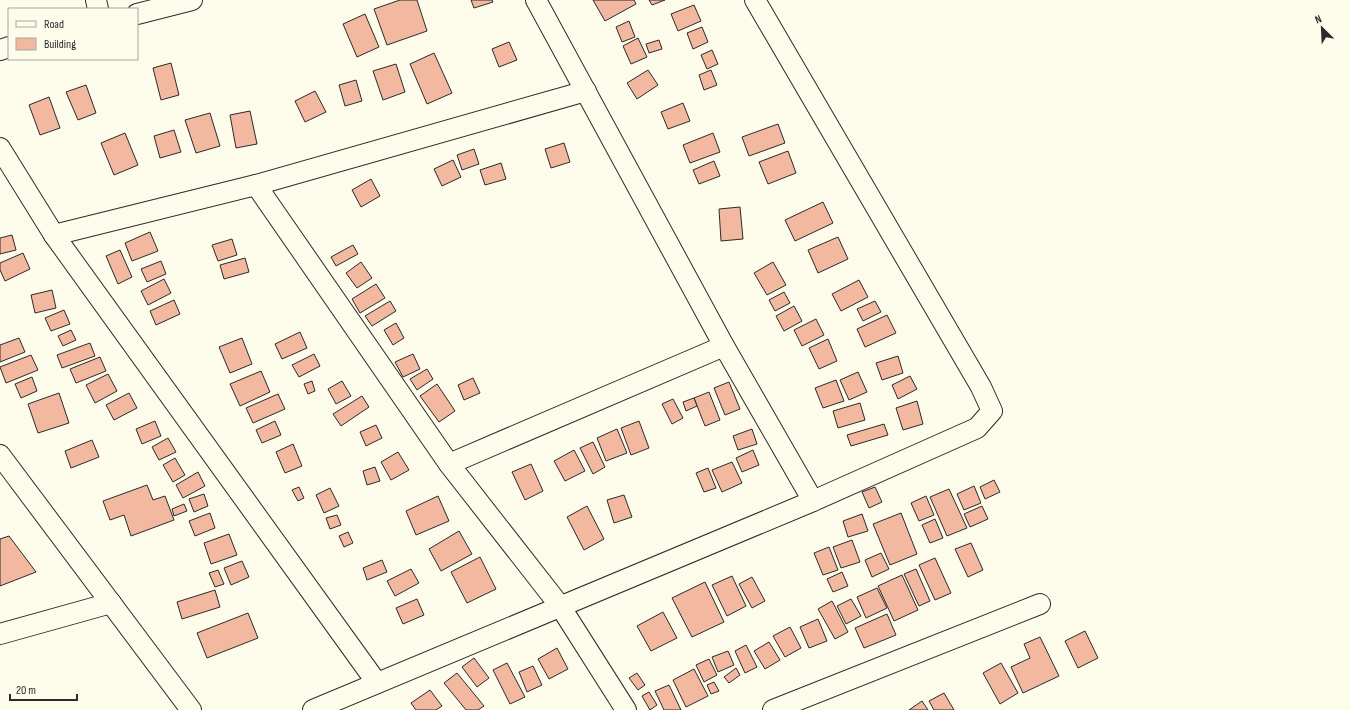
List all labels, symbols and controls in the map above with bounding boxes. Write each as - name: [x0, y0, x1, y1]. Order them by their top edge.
- legend: [8, 8, 138, 60]
- north arrow: [1302, 8, 1342, 48]
- text: N: [1313, 12, 1324, 26]
- text: Road: [44, 17, 64, 32]
- text: Building: [44, 37, 76, 52]
- scale bar: [10, 676, 77, 702]
- text: 20 m: [16, 683, 36, 698]

